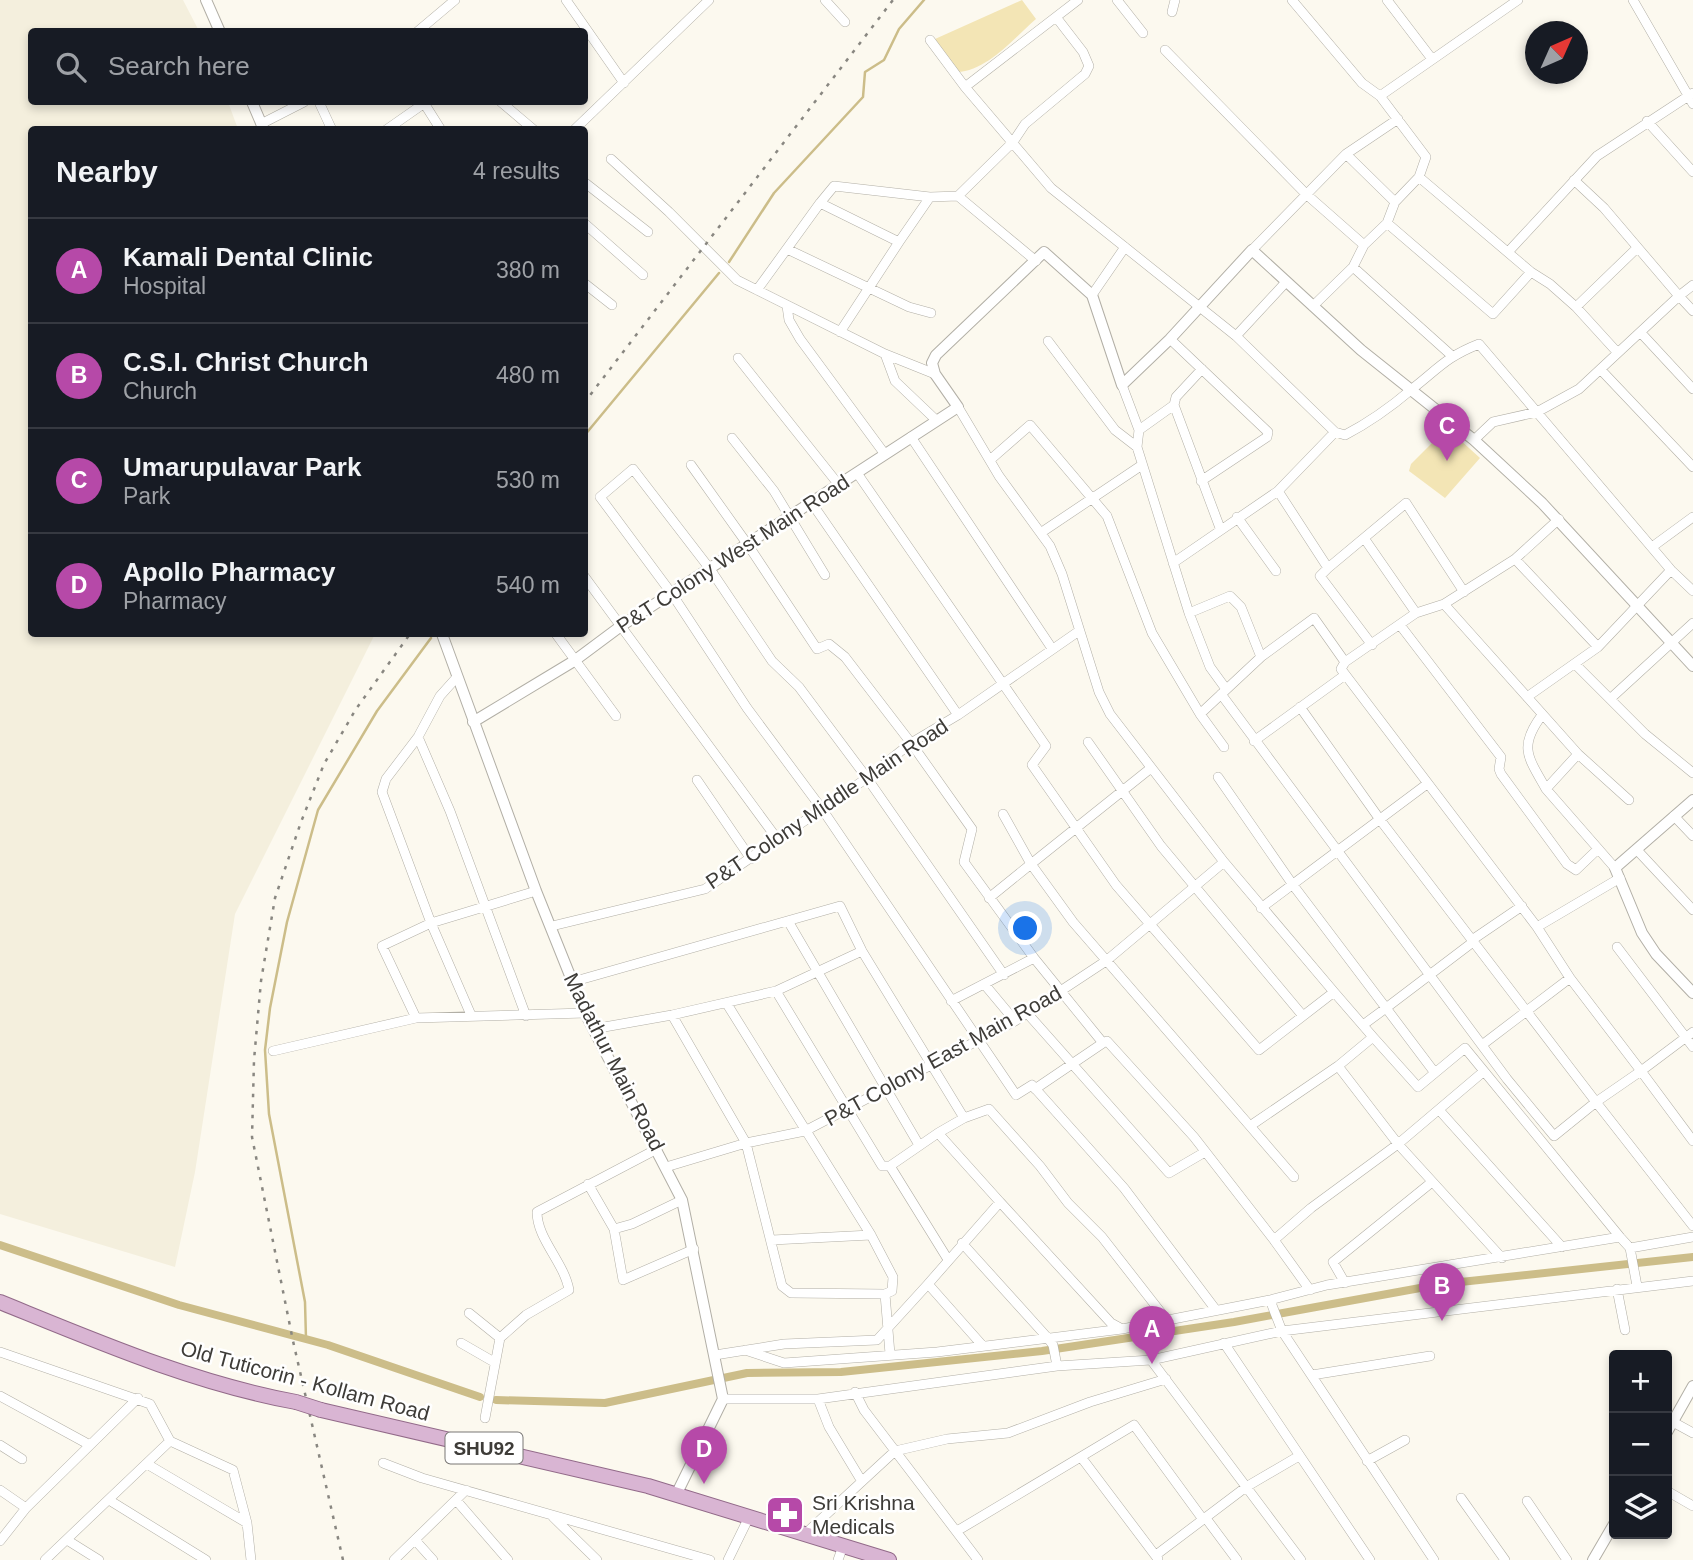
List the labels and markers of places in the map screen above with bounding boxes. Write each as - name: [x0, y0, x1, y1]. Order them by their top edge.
- pin: C: [1424, 403, 1470, 461]
- pin: B: [1419, 1263, 1465, 1321]
- pin: A: [1129, 1306, 1175, 1364]
- pin: D: [681, 1426, 727, 1484]
- place label: Sri Krishna Medicals: [812, 1491, 915, 1538]
- pharmacy icon: Sri Krishna Medicals: [764, 1494, 806, 1536]

